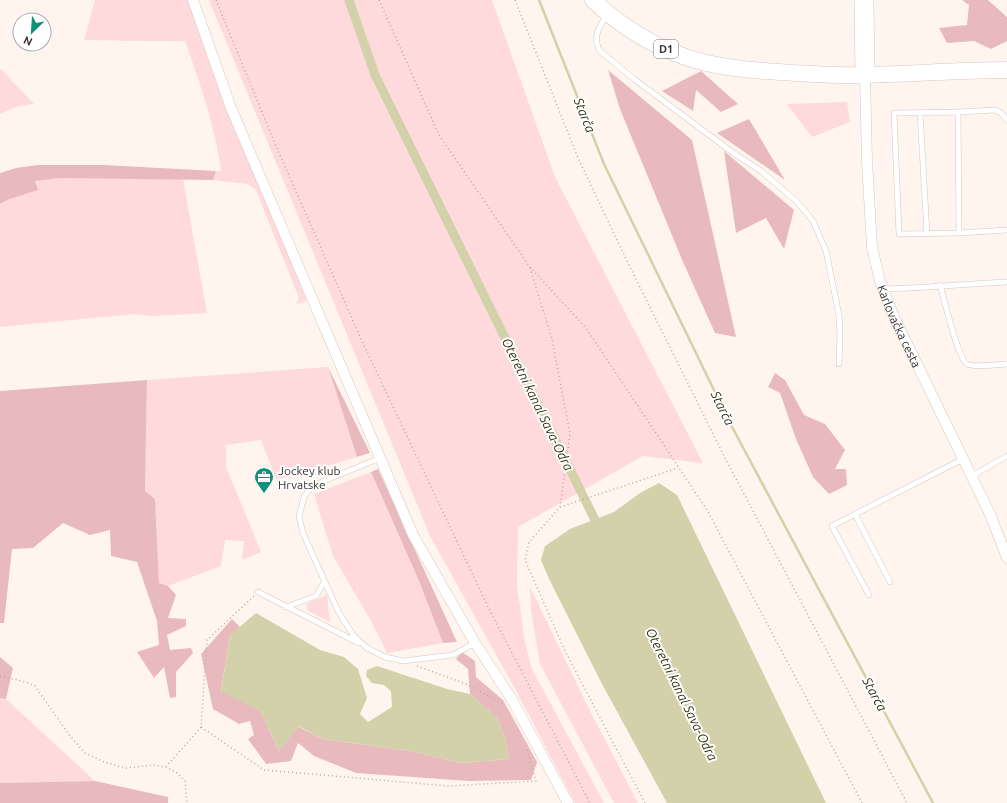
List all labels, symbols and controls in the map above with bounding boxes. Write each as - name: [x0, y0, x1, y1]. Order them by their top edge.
- north arrow: [12, 12, 52, 52]
- text: N: [22, 34, 34, 48]
- road number: D1: [654, 40, 678, 58]
- water label: Starča: [571, 94, 598, 135]
- street label: Karlovačka cesta: [876, 283, 924, 369]
- water label: Oteretni kanal Sava-Odra: [500, 335, 576, 473]
- water label: Starča: [708, 388, 737, 428]
- place label: Jockey klub Hrvatske: [278, 464, 341, 491]
- office icon: Jockey klub Hrvatske: [253, 466, 275, 494]
- water label: Oteretni kanal Sava-Odra: [644, 625, 720, 763]
- water label: Starča: [860, 674, 890, 713]

